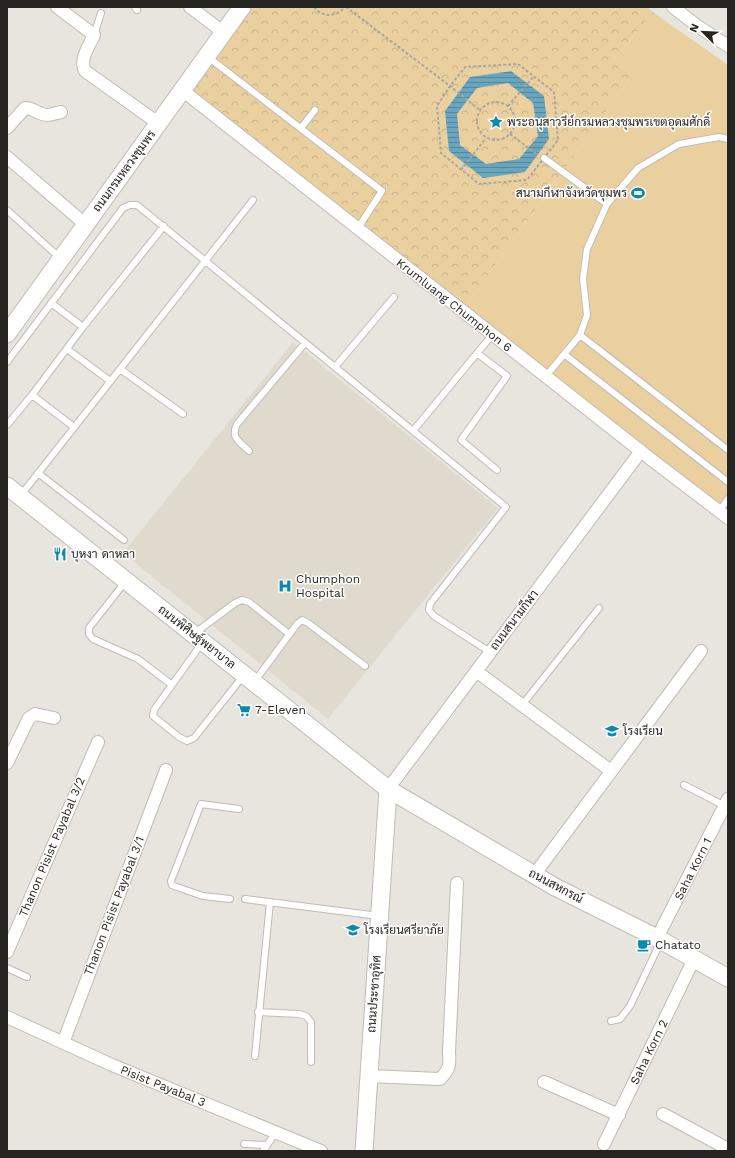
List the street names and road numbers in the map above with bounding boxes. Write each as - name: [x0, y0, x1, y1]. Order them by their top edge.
- street label: ถนนกรมหลวงชุมพร: [90, 127, 160, 216]
- street label: Krumluang Chumphon 6: [393, 256, 515, 354]
- street label: ถนนสนามกีฬา: [486, 587, 541, 653]
- street label: ถนนพิศิษฐ์พยาบาล: [155, 602, 239, 672]
- street label: Thanon Pisist Payabal 3/2: [16, 775, 88, 919]
- street label: Thanon Pisist Payabal 3/1: [81, 834, 147, 978]
- street label: Saha Korn 1: [671, 836, 715, 902]
- street label: ถนนสหกรณ์: [526, 865, 586, 906]
- street label: ถนนประชาอุทิศ: [364, 955, 386, 1033]
- street label: Saha Korn 2: [627, 1017, 671, 1087]
- street label: Pisist Payabal 3: [118, 1063, 208, 1109]

